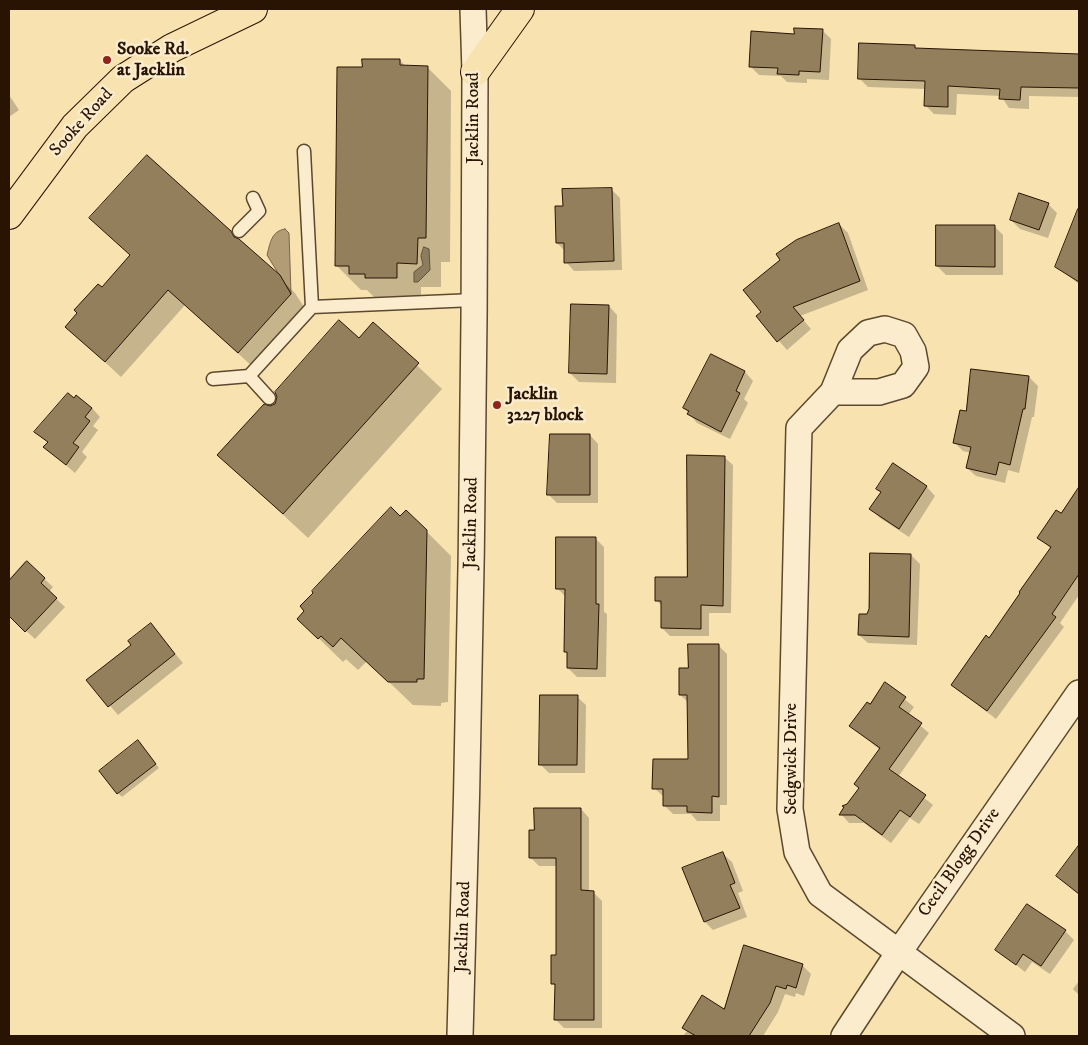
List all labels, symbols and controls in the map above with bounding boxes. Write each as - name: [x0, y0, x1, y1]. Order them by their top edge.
- place label: Sooke Rd. at Jacklin: [117, 39, 189, 82]
- marker: Sooke Rd. at Jacklin: [101, 54, 113, 66]
- street label: Jacklin Road: [463, 72, 485, 164]
- street label: Sooke Road: [46, 84, 118, 162]
- place label: Jacklin 3227 block: [507, 384, 583, 426]
- marker: Jacklin 3227 block: [491, 399, 503, 411]
- street label: Jacklin Road: [460, 477, 484, 569]
- street label: Sedgwick Drive: [781, 703, 803, 815]
- street label: Cecil Blogg Drive: [914, 804, 1006, 922]
- street label: Jacklin Road: [452, 881, 476, 973]

